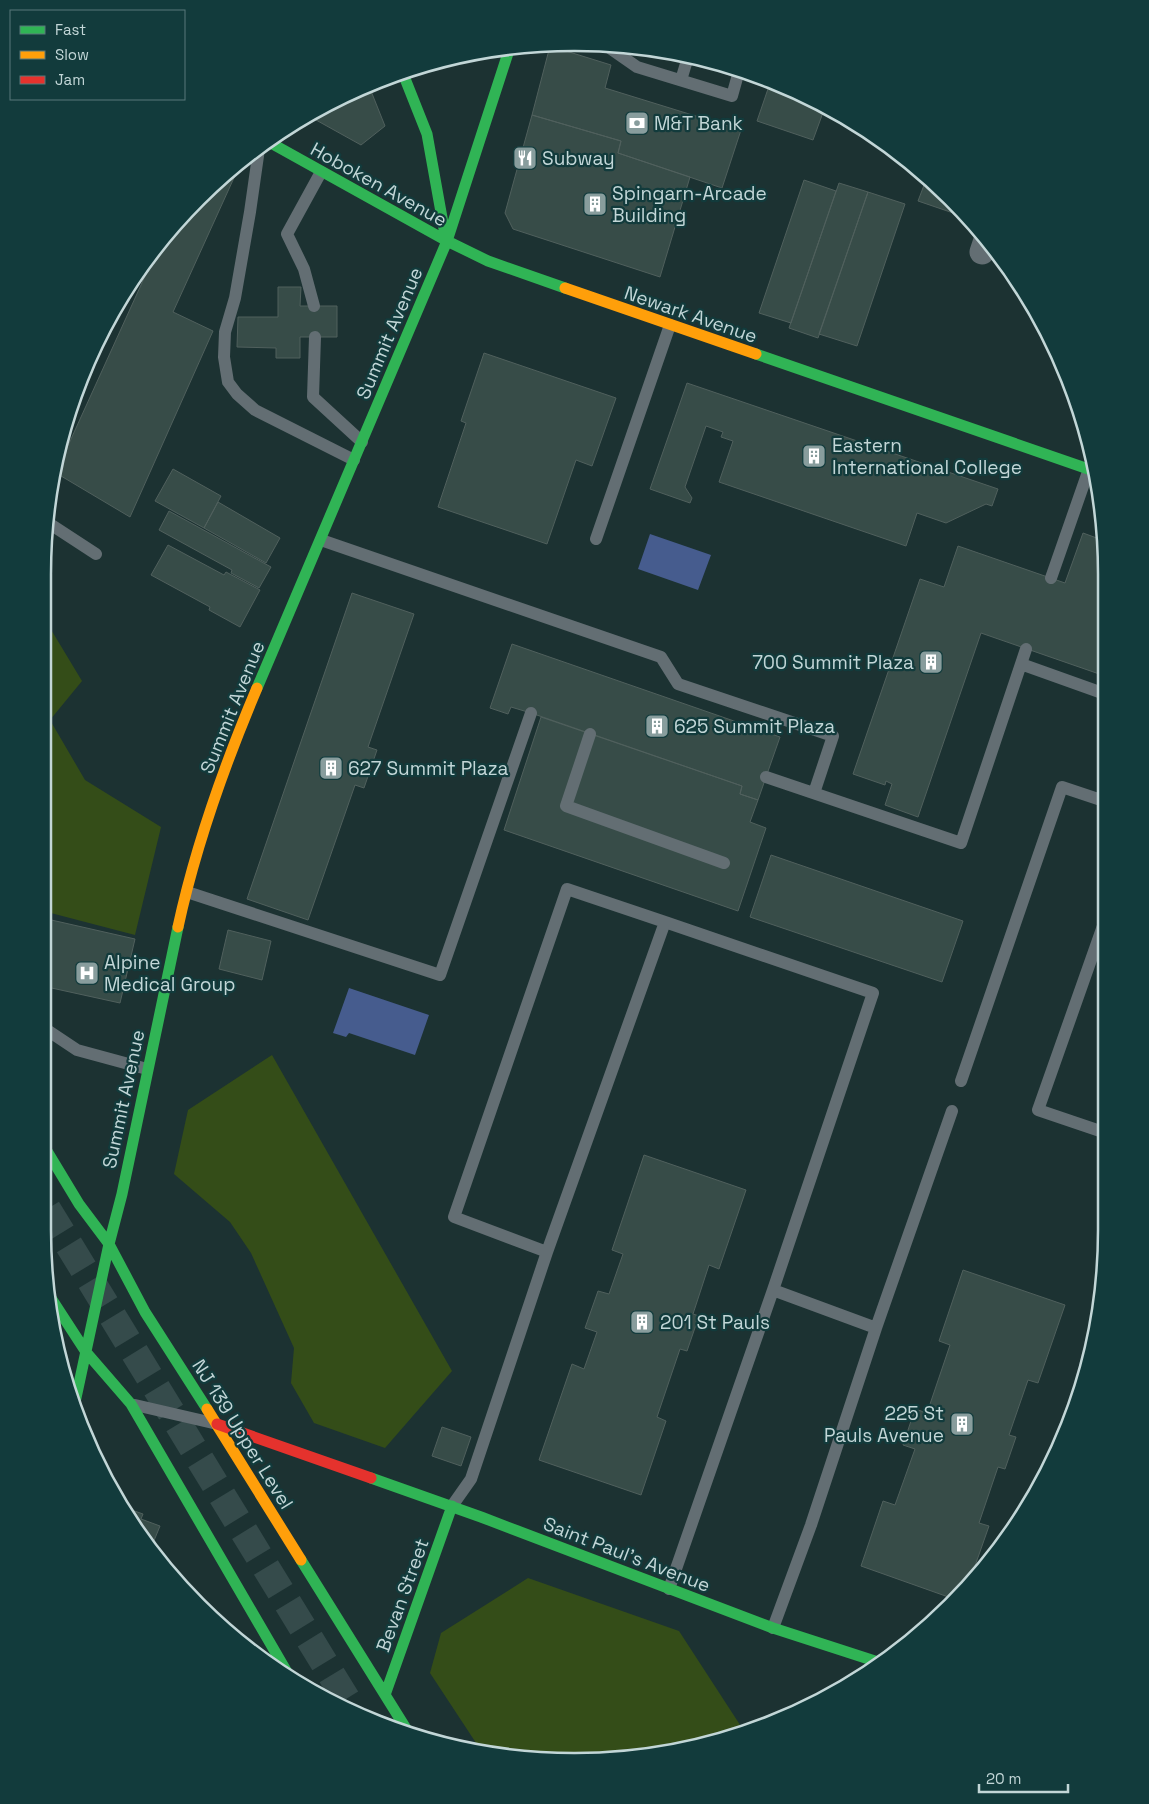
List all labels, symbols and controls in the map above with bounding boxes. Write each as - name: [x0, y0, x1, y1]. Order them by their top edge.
- legend: [10, 10, 185, 100]
- text: Fast: [55, 20, 86, 39]
- text: Slow: [55, 45, 89, 64]
- text: Jam: [55, 70, 85, 89]
- bank icon: M&T Bank: [624, 110, 650, 136]
- place label: M&T Bank: [654, 111, 743, 136]
- street label: Hoboken Avenue: [306, 137, 452, 232]
- restaurant icon: Subway: [512, 145, 538, 171]
- place label: Subway: [542, 146, 615, 171]
- place label: Spingarn-Arcade Building: [612, 181, 767, 228]
- building icon: Spingarn-Arcade Building: [582, 191, 608, 217]
- street label: Summit Avenue: [350, 263, 429, 403]
- street label: Newark Avenue: [621, 280, 761, 349]
- place label: Eastern International College: [832, 433, 1022, 480]
- building icon: Eastern International College: [801, 443, 827, 469]
- street label: Summit Avenue: [194, 637, 270, 777]
- building icon: 700 Summit Plaza: [918, 649, 944, 675]
- place label: 700 Summit Plaza: [752, 650, 914, 675]
- building icon: 625 Summit Plaza: [644, 713, 670, 739]
- place label: 625 Summit Plaza: [674, 714, 835, 739]
- building icon: 627 Summit Plaza: [318, 755, 344, 781]
- place label: 627 Summit Plaza: [348, 756, 509, 781]
- place label: Alpine Medical Group: [104, 950, 235, 997]
- hospital icon: Alpine Medical Group: [74, 960, 100, 986]
- street label: Summit Avenue: [97, 1027, 150, 1171]
- building icon: 201 St Pauls: [629, 1309, 655, 1335]
- place label: 201 St Pauls: [660, 1310, 770, 1335]
- street label: NJ 139 Upper Level: [186, 1355, 299, 1514]
- place label: 225 St Pauls Avenue: [824, 1401, 944, 1448]
- building icon: 225 St Pauls Avenue: [949, 1411, 975, 1437]
- street label: Saint Paul's Avenue: [540, 1511, 714, 1598]
- street label: Bevan Street: [370, 1535, 435, 1655]
- scale bar: [979, 1762, 1068, 1794]
- text: 20 m: [986, 1769, 1021, 1788]

